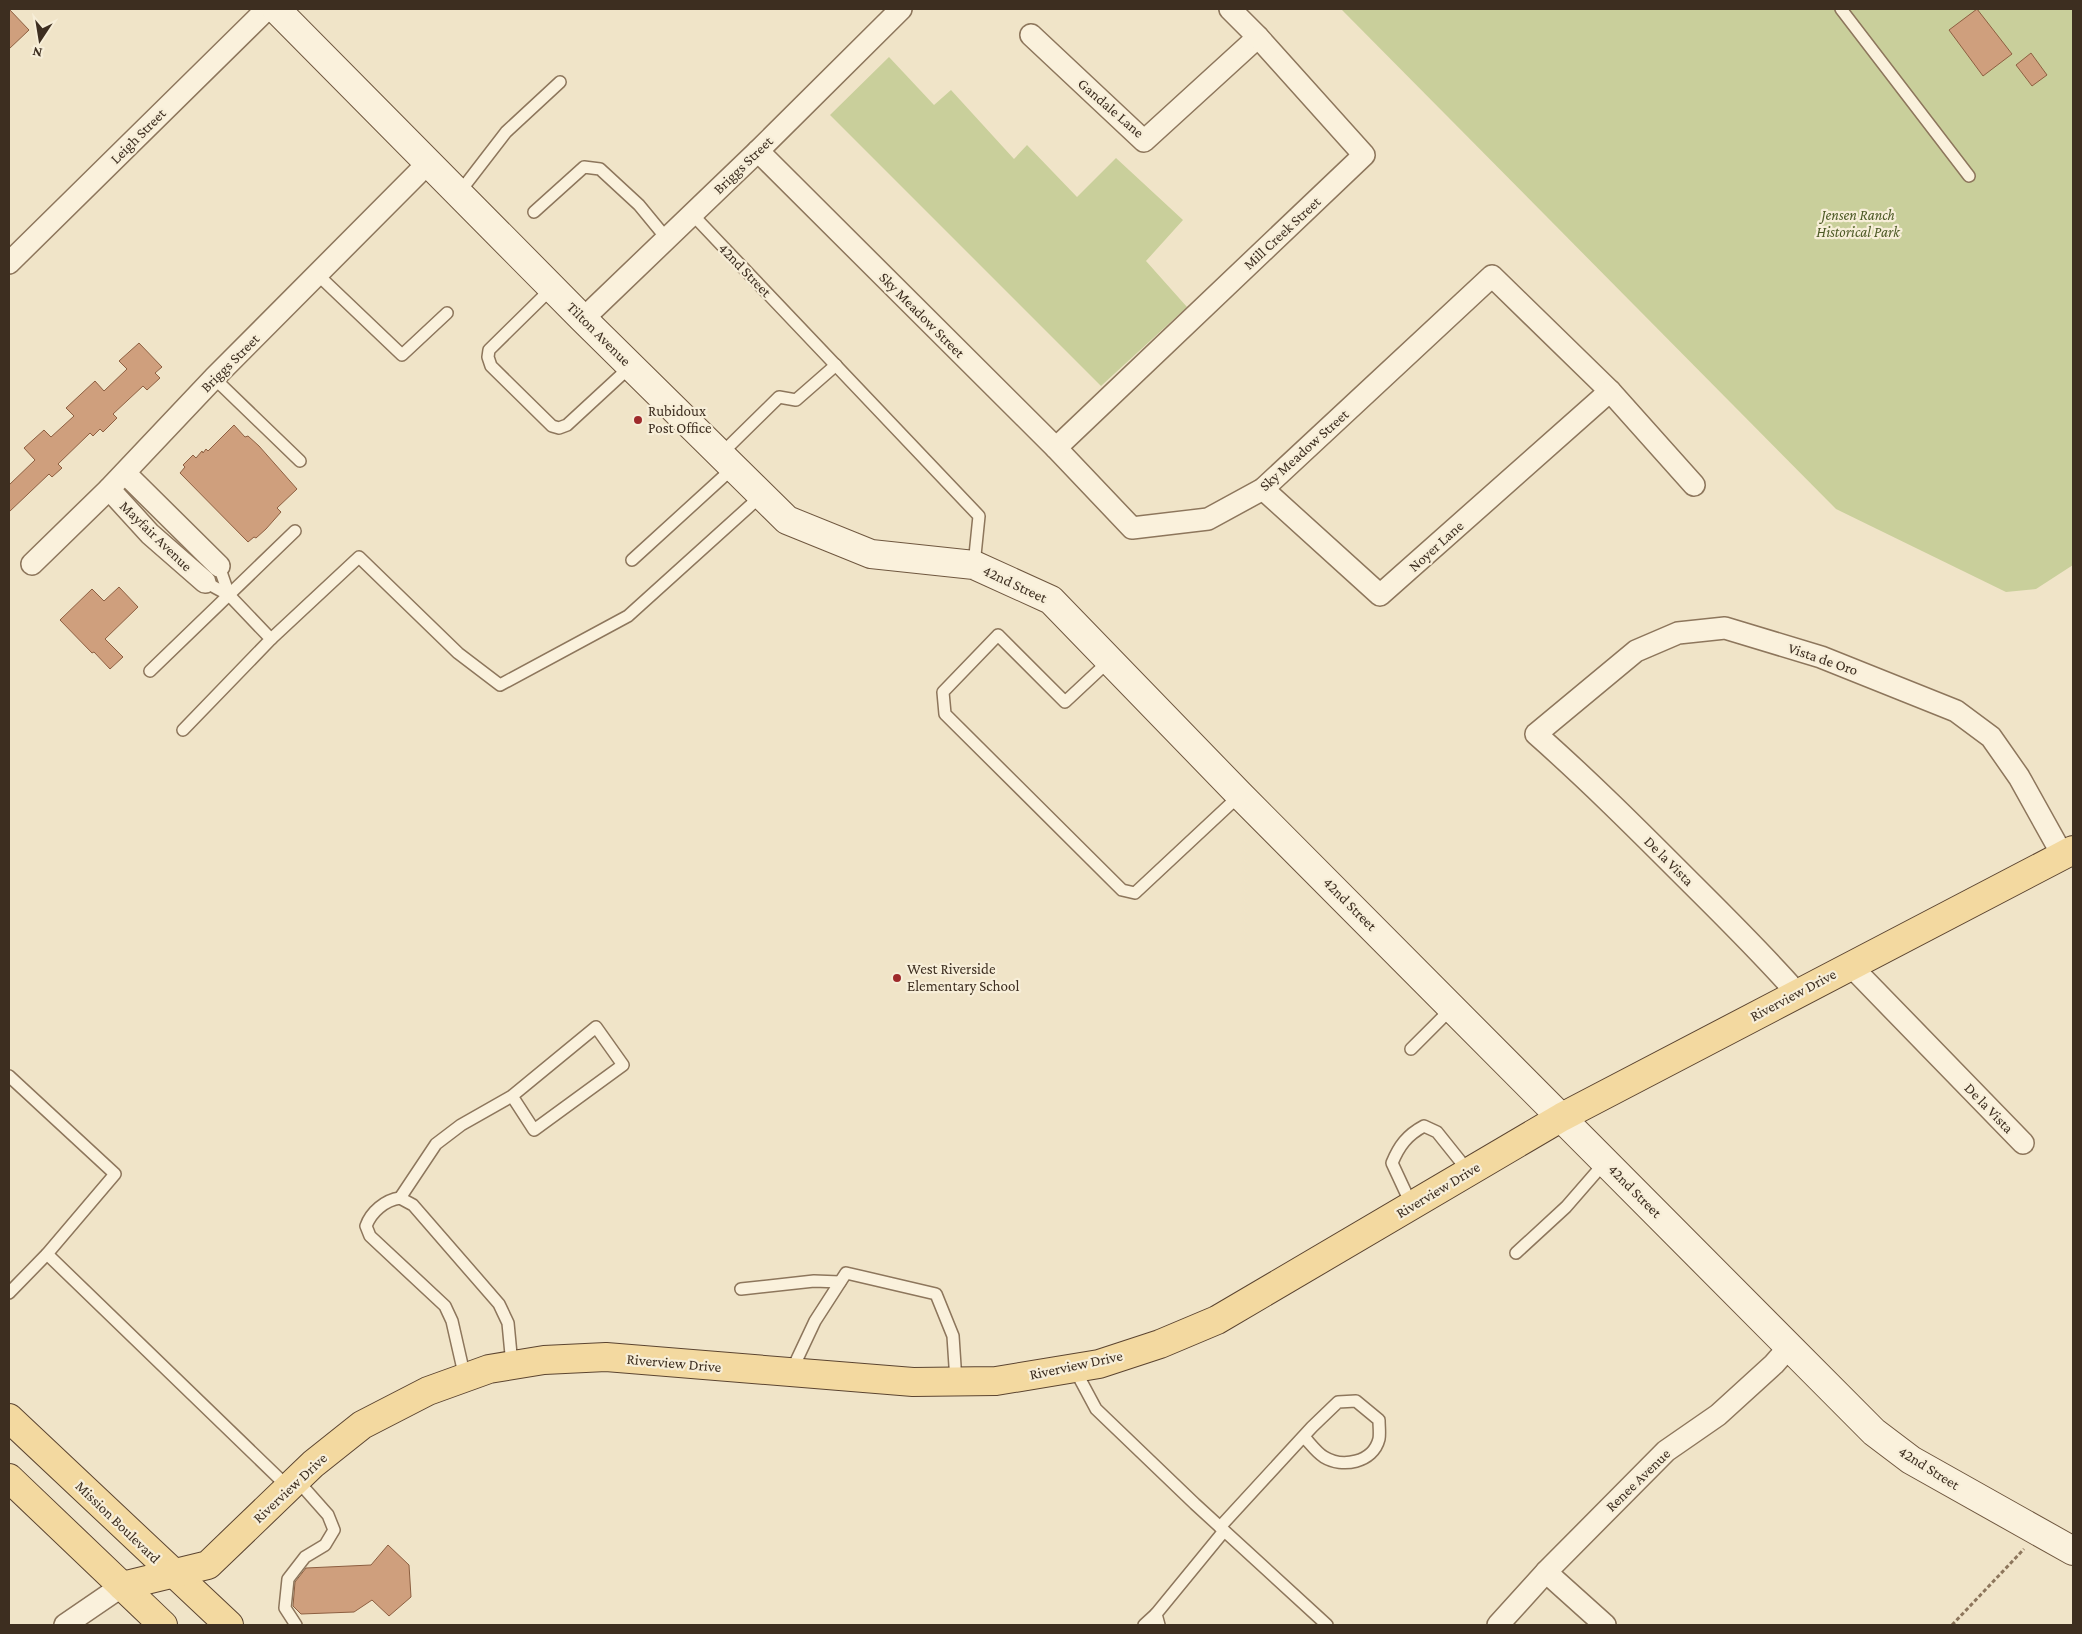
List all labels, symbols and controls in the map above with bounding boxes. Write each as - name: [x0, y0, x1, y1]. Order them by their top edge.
- north arrow: [15, 15, 65, 65]
- text: N: [31, 44, 44, 62]
- street label: Gandale Lane: [1075, 75, 1147, 141]
- street label: Leigh Street: [107, 104, 170, 168]
- street label: Briggs Street: [710, 132, 777, 198]
- street label: Mill Creek Street: [1240, 193, 1324, 273]
- park label: Jensen Ranch Historical Park: [1816, 207, 1901, 240]
- street label: 42nd Street: [715, 240, 775, 301]
- street label: Sky Meadow Street: [875, 269, 969, 362]
- street label: Tilton Avenue: [564, 299, 634, 369]
- street label: Briggs Street: [198, 330, 264, 396]
- place label: Rubidoux Post Office: [648, 403, 712, 436]
- street label: Sky Meadow Street: [1256, 405, 1353, 495]
- marker: Rubidoux Post Office: [632, 414, 644, 426]
- street label: Mayfair Avenue: [116, 498, 196, 575]
- street label: Noyer Lane: [1405, 517, 1468, 575]
- street label: 42nd Street: [981, 562, 1050, 606]
- street label: Vista de Oro: [1786, 640, 1860, 678]
- street label: De la Vista: [1641, 833, 1697, 889]
- street label: 42nd Street: [1320, 874, 1381, 935]
- place label: West Riverside Elementary School: [907, 961, 1019, 995]
- street label: Riverview Drive: [1747, 965, 1839, 1024]
- marker: West Riverside Elementary School: [891, 972, 903, 984]
- street label: De la Vista: [1961, 1080, 2017, 1136]
- street label: Riverview Drive: [1393, 1159, 1483, 1221]
- street label: 42nd Street: [1605, 1161, 1666, 1222]
- street label: Riverview Drive: [1028, 1347, 1124, 1383]
- street label: Riverview Drive: [626, 1351, 722, 1375]
- street label: 42nd Street: [1896, 1443, 1963, 1493]
- street label: Renee Avenue: [1603, 1445, 1674, 1515]
- street label: Riverview Drive: [250, 1450, 330, 1526]
- street label: Mission Boulevard: [72, 1478, 164, 1566]

